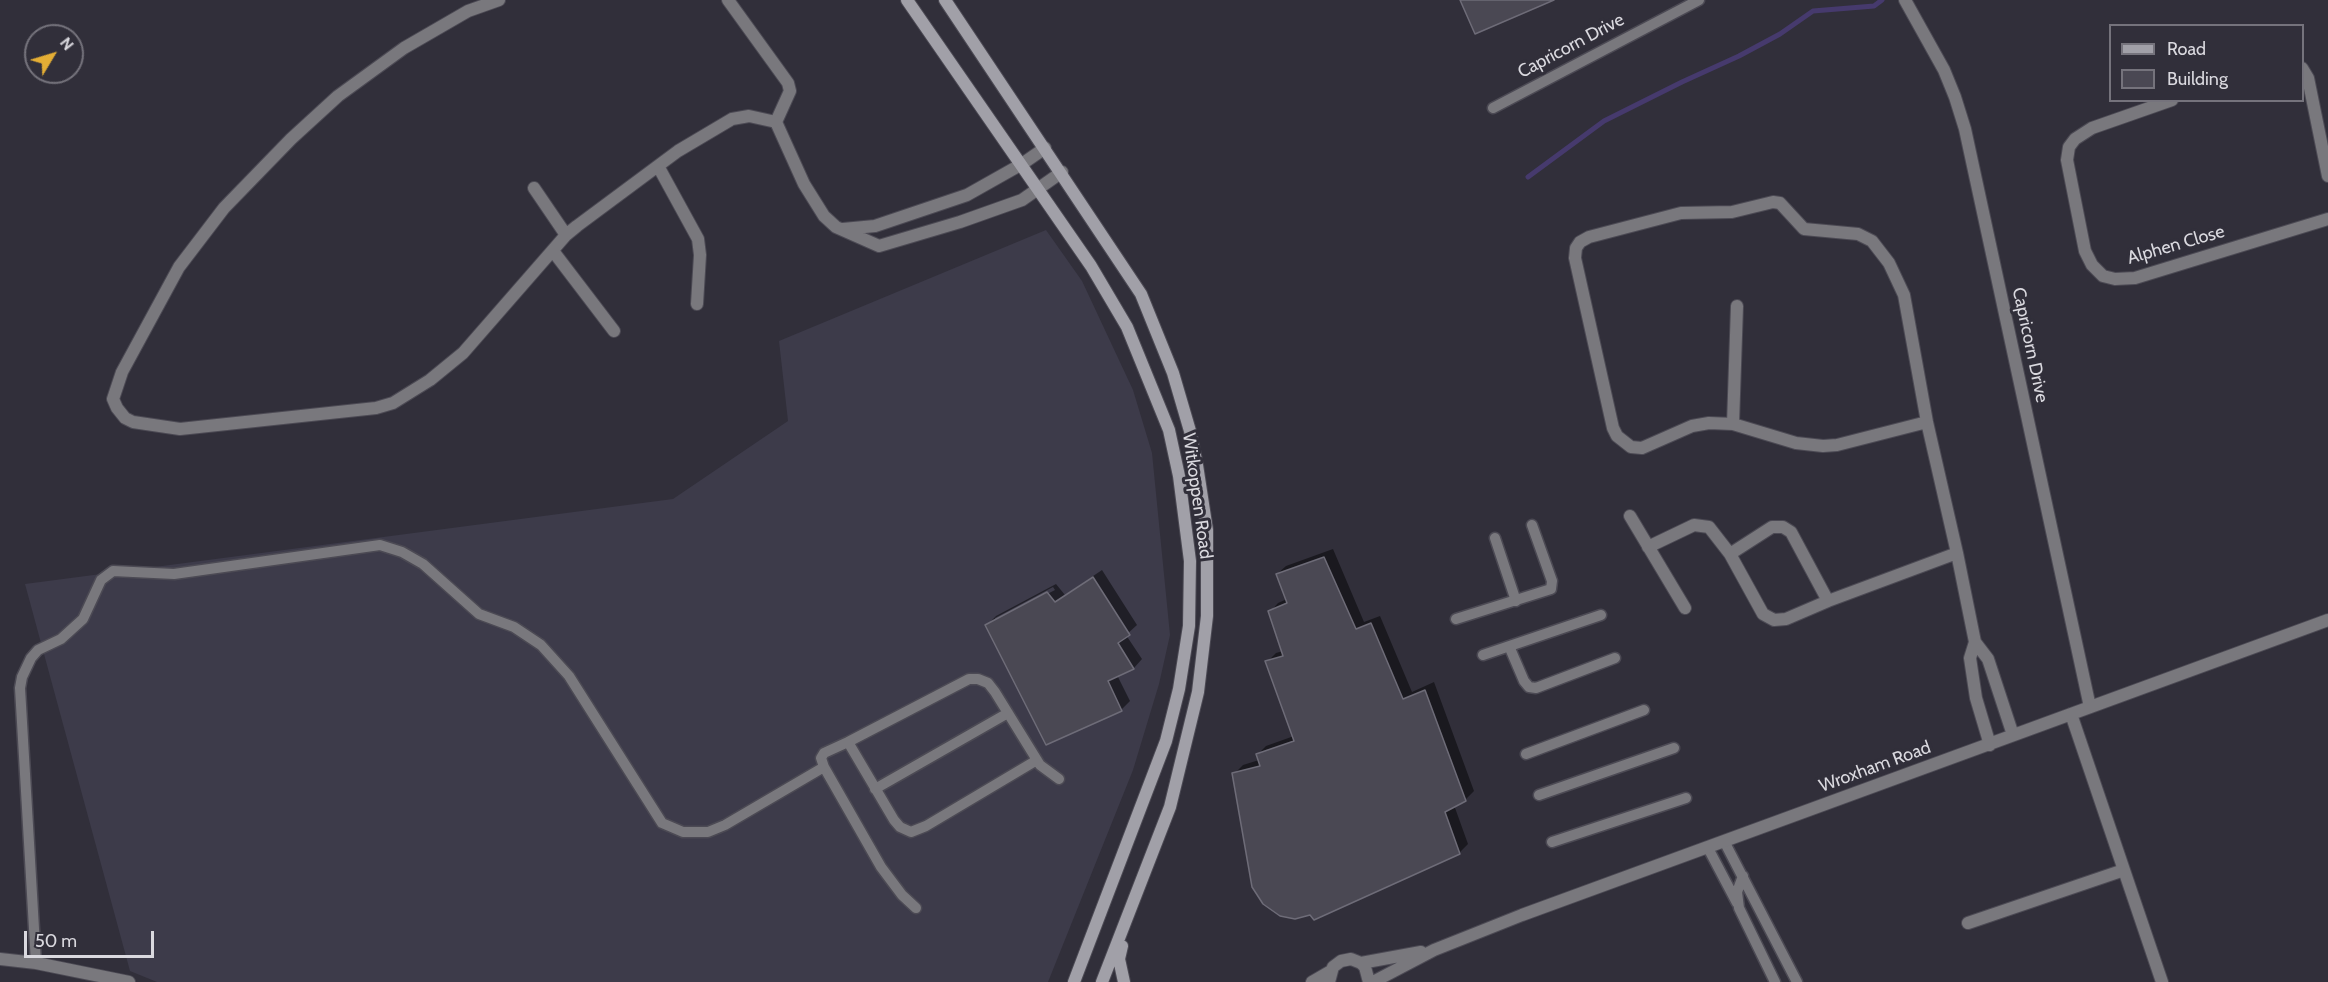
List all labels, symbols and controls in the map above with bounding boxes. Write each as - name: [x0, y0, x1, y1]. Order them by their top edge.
- street label: Capricorn Drive: [1514, 9, 1628, 83]
- north arrow: [24, 24, 84, 84]
- legend: [2109, 24, 2304, 102]
- text: N: [56, 34, 78, 54]
- text: Road: [2167, 38, 2206, 60]
- text: Building: [2167, 68, 2228, 90]
- street label: Alphen Close: [2125, 221, 2227, 269]
- street label: Capricorn Drive: [2007, 285, 2053, 405]
- street label: Witkoppen Road: [1177, 432, 1217, 560]
- street label: Wroxham Road: [1816, 737, 1934, 797]
- scale bar: [27, 919, 158, 957]
- text: 50 m: [35, 930, 77, 952]

